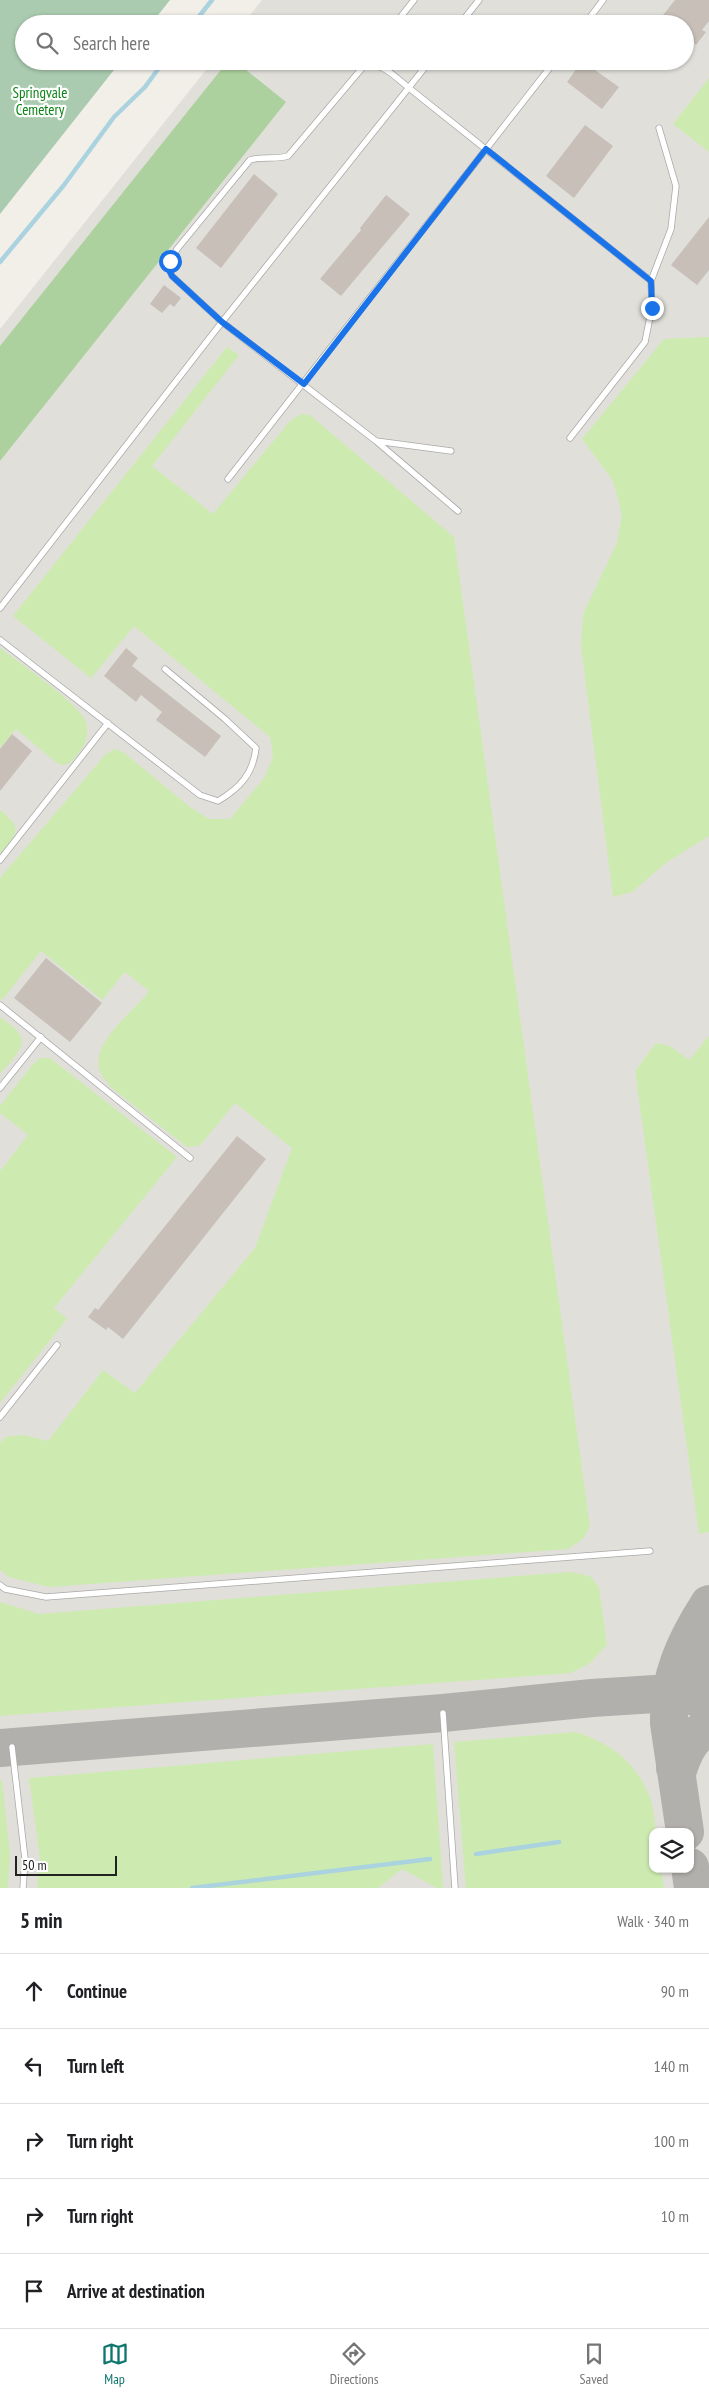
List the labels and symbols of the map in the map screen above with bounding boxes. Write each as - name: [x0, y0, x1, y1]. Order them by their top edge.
- park label: Springvale Cemetery: [13, 83, 67, 119]
- route start: [159, 250, 182, 273]
- route end: [641, 297, 664, 320]
- scale bar: [15, 1853, 118, 1876]

